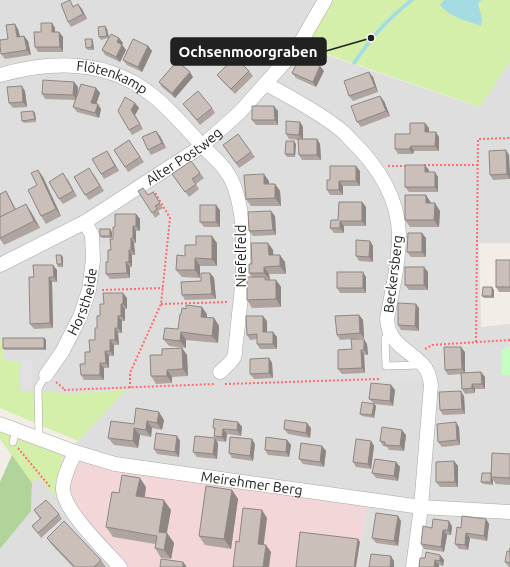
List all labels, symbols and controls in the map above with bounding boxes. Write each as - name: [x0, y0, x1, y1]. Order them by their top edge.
- callout: Ochsenmoorgraben: [171, 38, 326, 65]
- text: Ochsenmoorgraben: [179, 43, 317, 60]
- street label: Flötenkamp: [76, 58, 151, 97]
- street label: Alter Postweg: [143, 124, 225, 188]
- street label: Niefelfeld: [233, 225, 249, 287]
- street label: Beckersberg: [380, 234, 406, 314]
- street label: Horstheide: [64, 267, 100, 338]
- street label: Meirehmer Berg: [200, 468, 304, 498]

